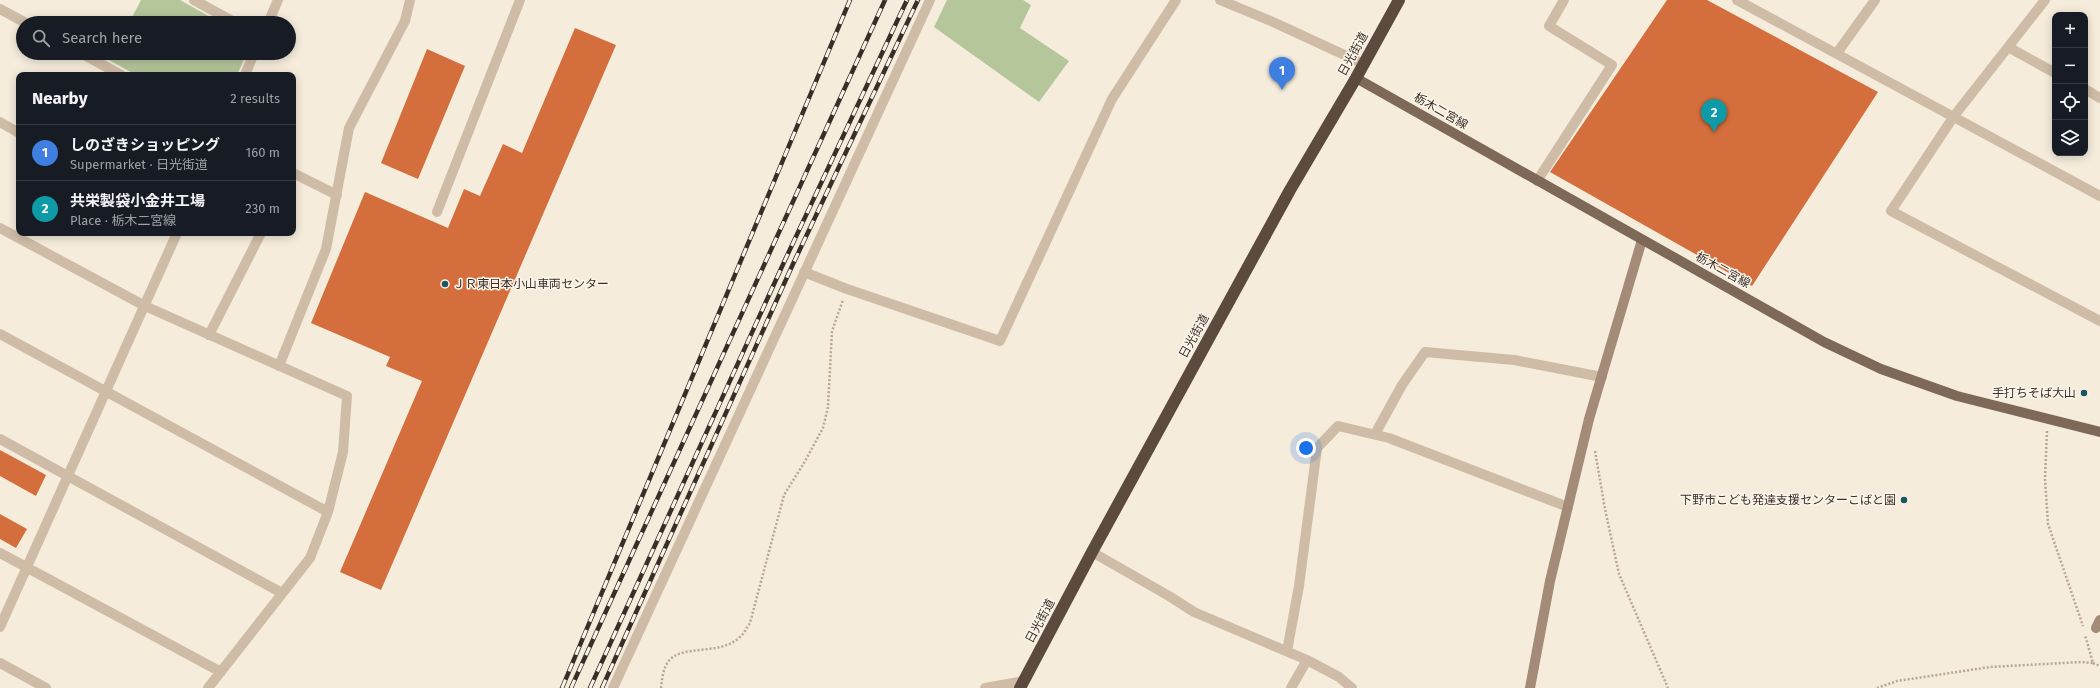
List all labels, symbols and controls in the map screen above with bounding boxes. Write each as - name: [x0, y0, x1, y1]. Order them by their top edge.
- map controls: [2052, 12, 2088, 156]
- button: +: [2052, 12, 2088, 48]
- search box: [16, 16, 296, 60]
- icon: search: [30, 27, 52, 49]
- text: Search here: [62, 29, 142, 47]
- street label: 日光街道: [1335, 30, 1371, 78]
- button: −: [2052, 48, 2088, 84]
- pin: 1: [1269, 57, 1295, 90]
- button: locate: [2052, 84, 2088, 120]
- text: Nearby: [32, 88, 87, 109]
- street label: 栃木二宮線: [1412, 90, 1470, 132]
- text: 2 results: [230, 91, 280, 106]
- pin: 2: [1701, 99, 1727, 132]
- button: layers: [2052, 120, 2088, 156]
- text: しのざきショッピング: [70, 136, 220, 154]
- text: 1: [42, 145, 48, 160]
- text: 160 m: [246, 145, 280, 160]
- text: Supermarket · 日光街道: [70, 157, 208, 172]
- text: 共栄製袋小金井工場: [70, 192, 205, 210]
- text: 2: [42, 201, 48, 216]
- text: 230 m: [245, 201, 280, 216]
- text: Place · 栃木二宮線: [70, 213, 176, 228]
- street label: 栃木二宮線: [1693, 249, 1753, 291]
- place label: ＪＲ東日本小山車両センター: [453, 277, 609, 291]
- marker: ＪＲ東日本小山車両センター: [440, 279, 450, 289]
- street label: 日光街道: [1176, 312, 1212, 360]
- place label: 手打ちそば大山: [1992, 386, 2076, 400]
- marker: 手打ちそば大山: [2079, 388, 2089, 398]
- your location: [1296, 438, 1316, 458]
- place label: 下野市こども発達支援センターこばと園: [1680, 493, 1896, 507]
- marker: 下野市こども発達支援センターこばと園: [1899, 495, 1909, 505]
- street label: 日光街道: [1023, 597, 1057, 645]

